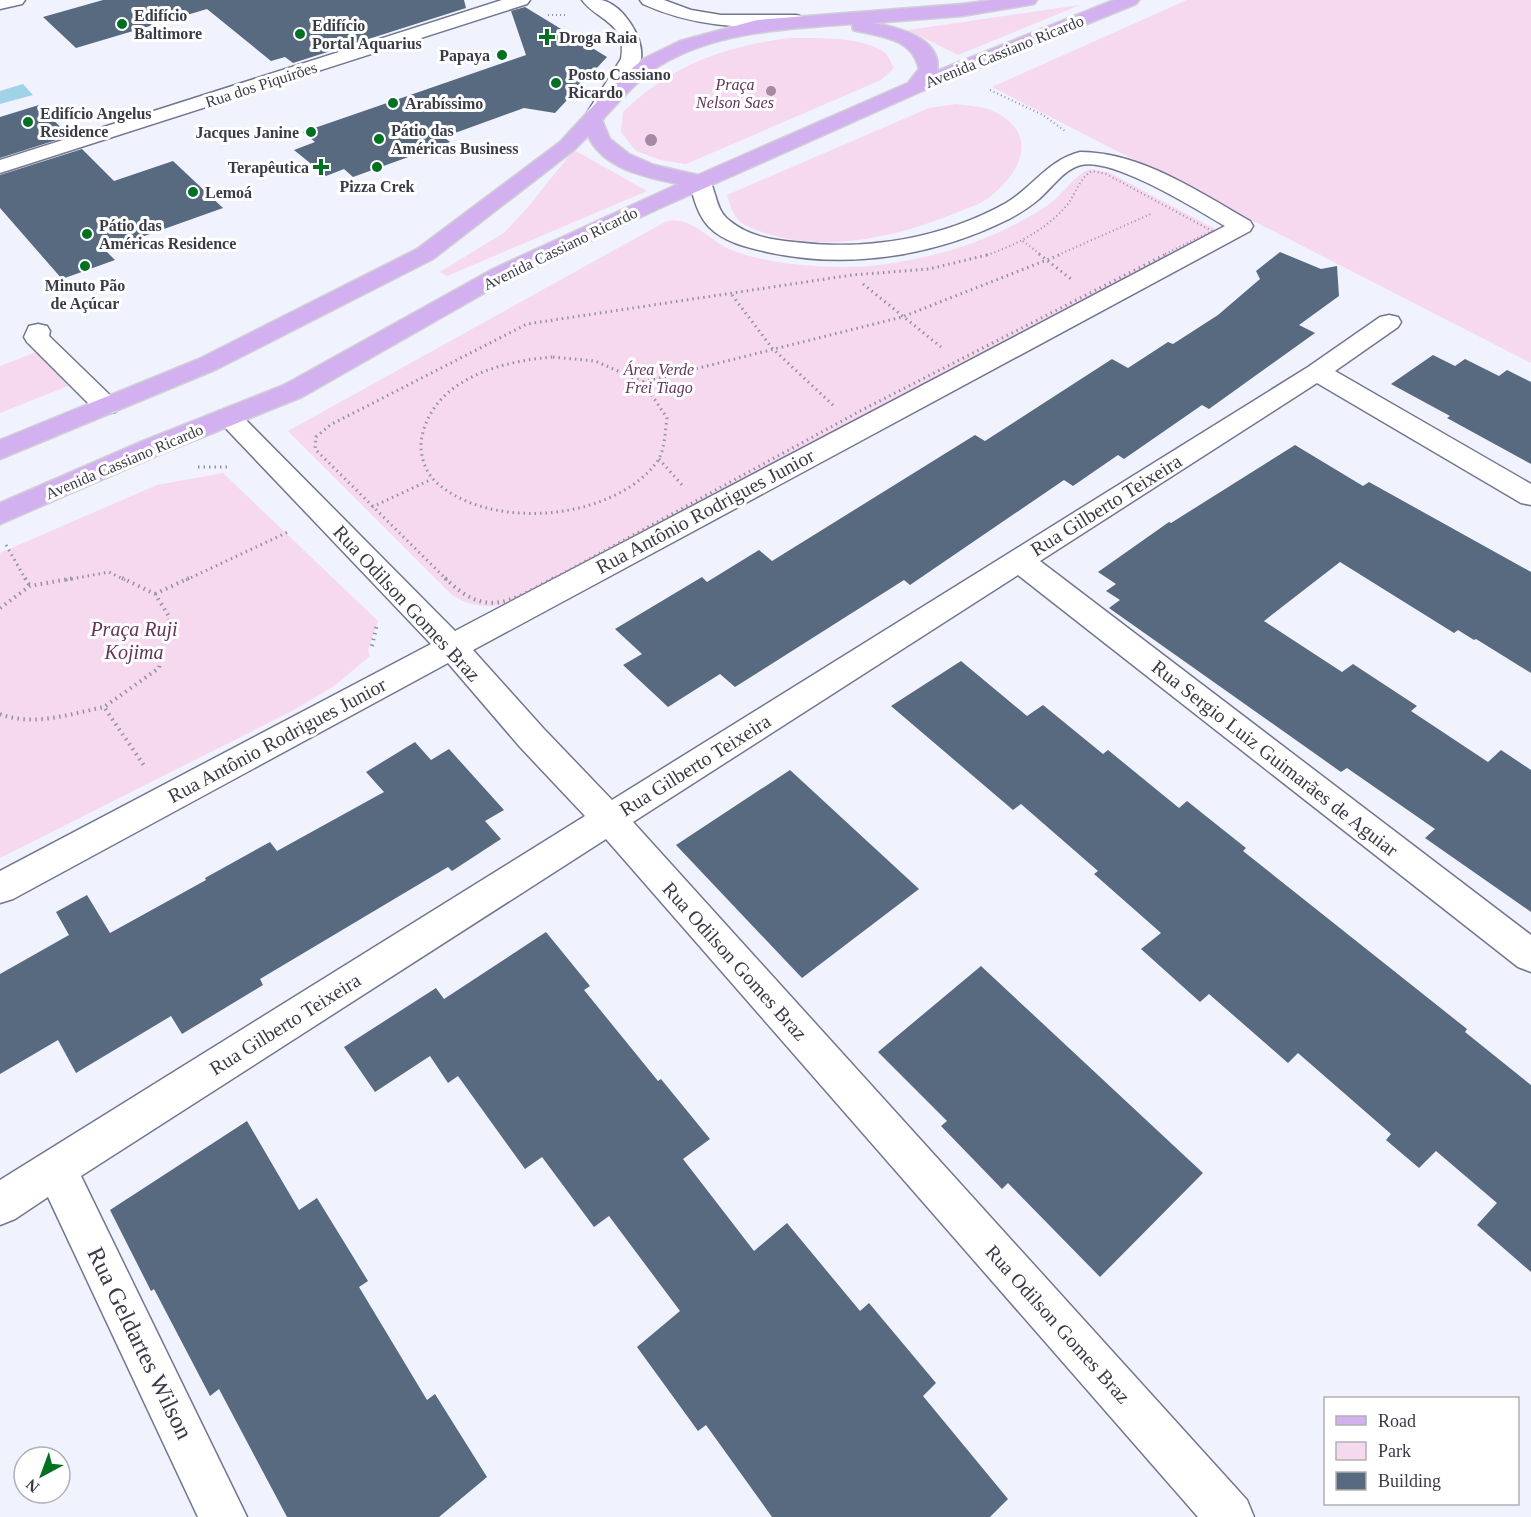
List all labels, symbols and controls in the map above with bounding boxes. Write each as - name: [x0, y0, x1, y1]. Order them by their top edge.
- place label: Edifício Baltimore: [134, 7, 202, 42]
- street label: Avenida Cassiano Ricardo: [922, 12, 1086, 91]
- marker: Edifício Baltimore: [115, 17, 129, 31]
- place label: Edifício Portal Aquarius: [312, 17, 422, 53]
- marker: Edifício Portal Aquarius: [293, 27, 307, 41]
- place label: Droga Raia: [559, 29, 637, 47]
- marker: Droga Raia: [540, 30, 554, 44]
- place label: Papaya: [439, 47, 490, 65]
- marker: Papaya: [495, 48, 509, 62]
- street label: Rua dos Piquirões: [203, 58, 319, 112]
- place label: Posto Cassiano Ricardo: [568, 66, 671, 101]
- marker: Posto Cassiano Ricardo: [549, 76, 563, 90]
- park label: Praça Nelson Saes: [695, 76, 774, 111]
- place label: Arabíssimo: [405, 95, 483, 112]
- marker: Arabíssimo: [386, 96, 400, 110]
- place label: Edifício Angelus Residence: [40, 105, 152, 140]
- marker: Edifício Angelus Residence: [21, 115, 35, 129]
- place label: Pátio das Américas Business: [391, 122, 519, 157]
- place label: Jacques Janine: [195, 124, 299, 142]
- marker: Jacques Janine: [304, 125, 318, 139]
- marker: Pátio das Américas Business: [372, 132, 386, 146]
- place label: Terapêutica: [228, 159, 309, 177]
- marker: Terapêutica: [314, 160, 328, 174]
- marker: Pizza Crek: [370, 160, 384, 174]
- place label: Pizza Crek: [340, 178, 414, 195]
- place label: Lemoá: [205, 184, 252, 201]
- marker: Lemoá: [186, 185, 200, 199]
- street label: Avenida Cassiano Ricardo: [480, 204, 640, 293]
- place label: Pátio das Américas Residence: [99, 217, 236, 252]
- marker: Pátio das Américas Residence: [80, 227, 94, 241]
- marker: Minuto Pão de Açúcar: [78, 259, 92, 273]
- place label: Minuto Pão de Açúcar: [45, 277, 125, 313]
- park label: Área Verde Frei Tiago: [623, 360, 694, 397]
- street label: Avenida Cassiano Ricardo: [43, 421, 206, 502]
- street label: Rua Antônio Rodrigues Junior: [592, 444, 819, 579]
- street label: Rua Gilberto Teixeira: [1027, 450, 1186, 560]
- street label: Rua Odilson Gomes Braz: [329, 521, 485, 686]
- park label: Praça Ruji Kojima: [89, 618, 178, 664]
- street label: Rua Sergio Luiz Guimarães de Aguiar: [1147, 655, 1402, 862]
- street label: Rua Antônio Rodrigues Junior: [164, 673, 391, 808]
- street label: Rua Gilberto Teixeira: [616, 710, 775, 820]
- street label: Rua Odilson Gomes Braz: [658, 877, 812, 1045]
- street label: Rua Gilberto Teixeira: [206, 969, 365, 1079]
- street label: Rua Odilson Gomes Braz: [981, 1240, 1135, 1408]
- street label: Rua Geldartes Wilson: [82, 1243, 198, 1443]
- legend: [1324, 1397, 1519, 1505]
- text: Road: [1378, 1411, 1416, 1431]
- text: Park: [1378, 1441, 1411, 1461]
- north arrow: [12, 1445, 72, 1505]
- text: Building: [1378, 1471, 1441, 1491]
- text: N: [22, 1475, 42, 1496]

